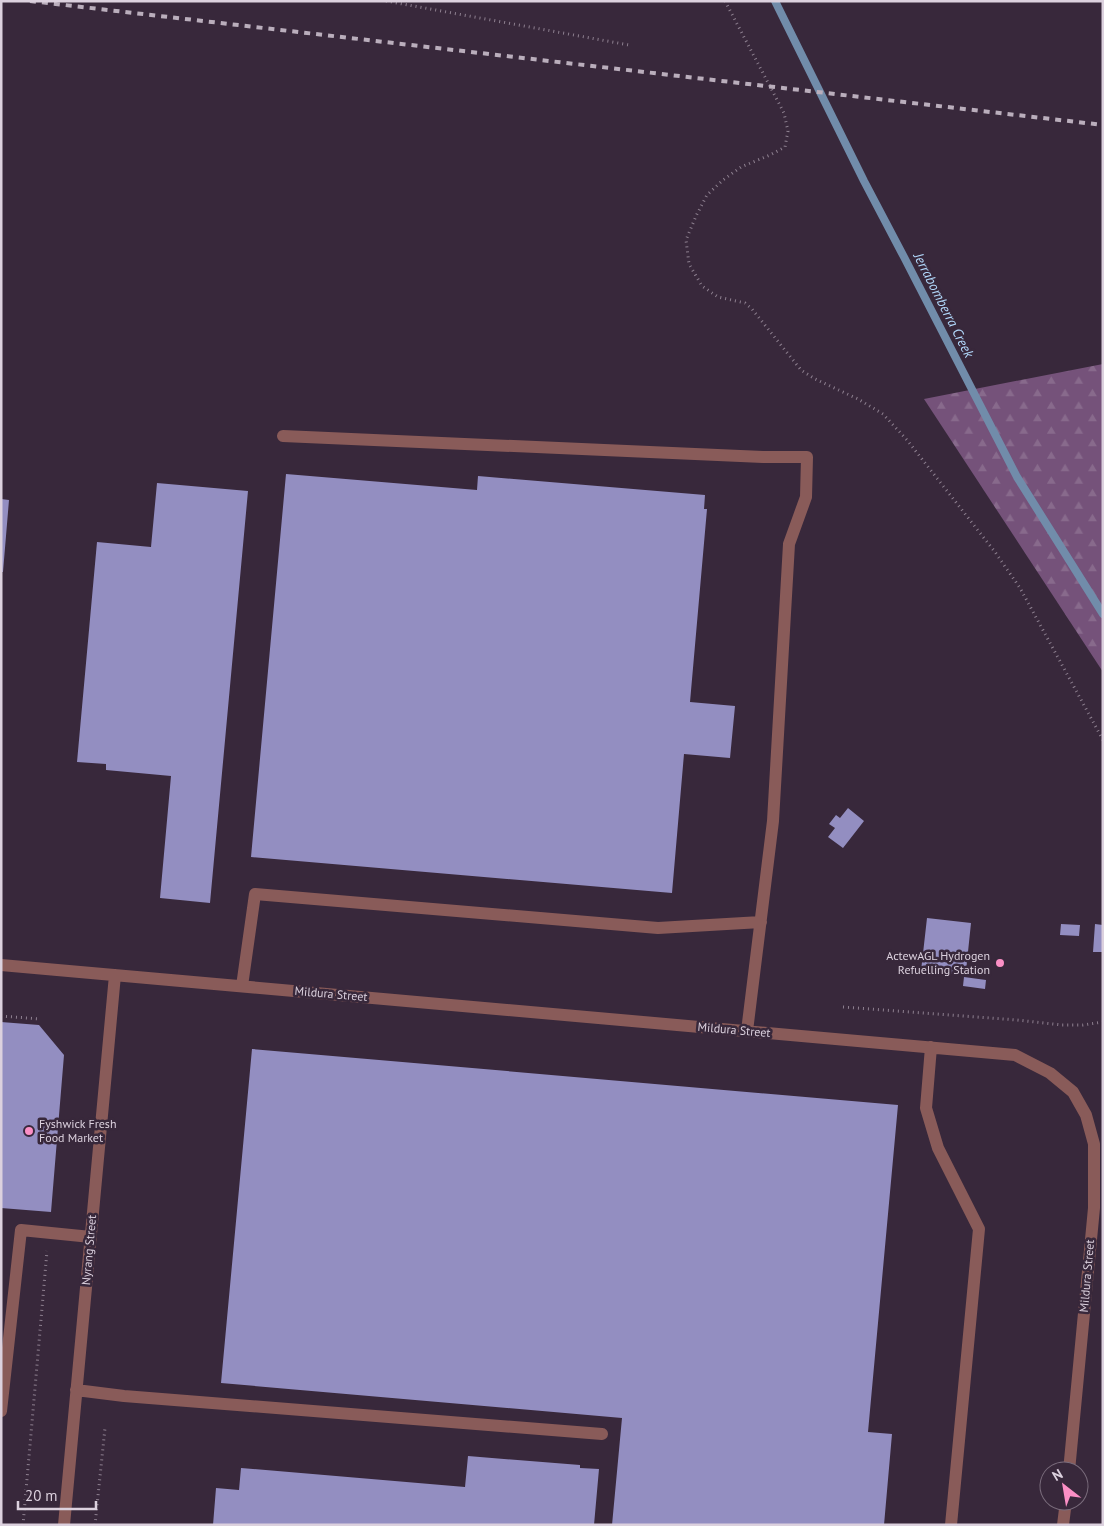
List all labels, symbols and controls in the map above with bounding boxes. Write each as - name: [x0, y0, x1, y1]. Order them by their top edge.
- water label: Jerrabomberra Creek: [909, 248, 979, 361]
- place label: ActewAGL Hydrogen Refuelling Station: [886, 948, 990, 977]
- marker: ActewAGL Hydrogen Refuelling Station: [994, 957, 1006, 969]
- street label: Mildura Street: [294, 983, 368, 1004]
- street label: Mildura Street: [697, 1019, 771, 1040]
- place label: Fyshwick Fresh Food Market: [39, 1116, 116, 1145]
- marker: Fyshwick Fresh Food Market: [23, 1125, 35, 1137]
- street label: Nyrang Street: [78, 1214, 99, 1286]
- street label: Mildura Street: [1076, 1239, 1097, 1313]
- north arrow: [1039, 1461, 1089, 1511]
- text: N: [1049, 1465, 1066, 1485]
- scale bar: [18, 1478, 95, 1510]
- text: 20 m: [25, 1486, 58, 1505]

